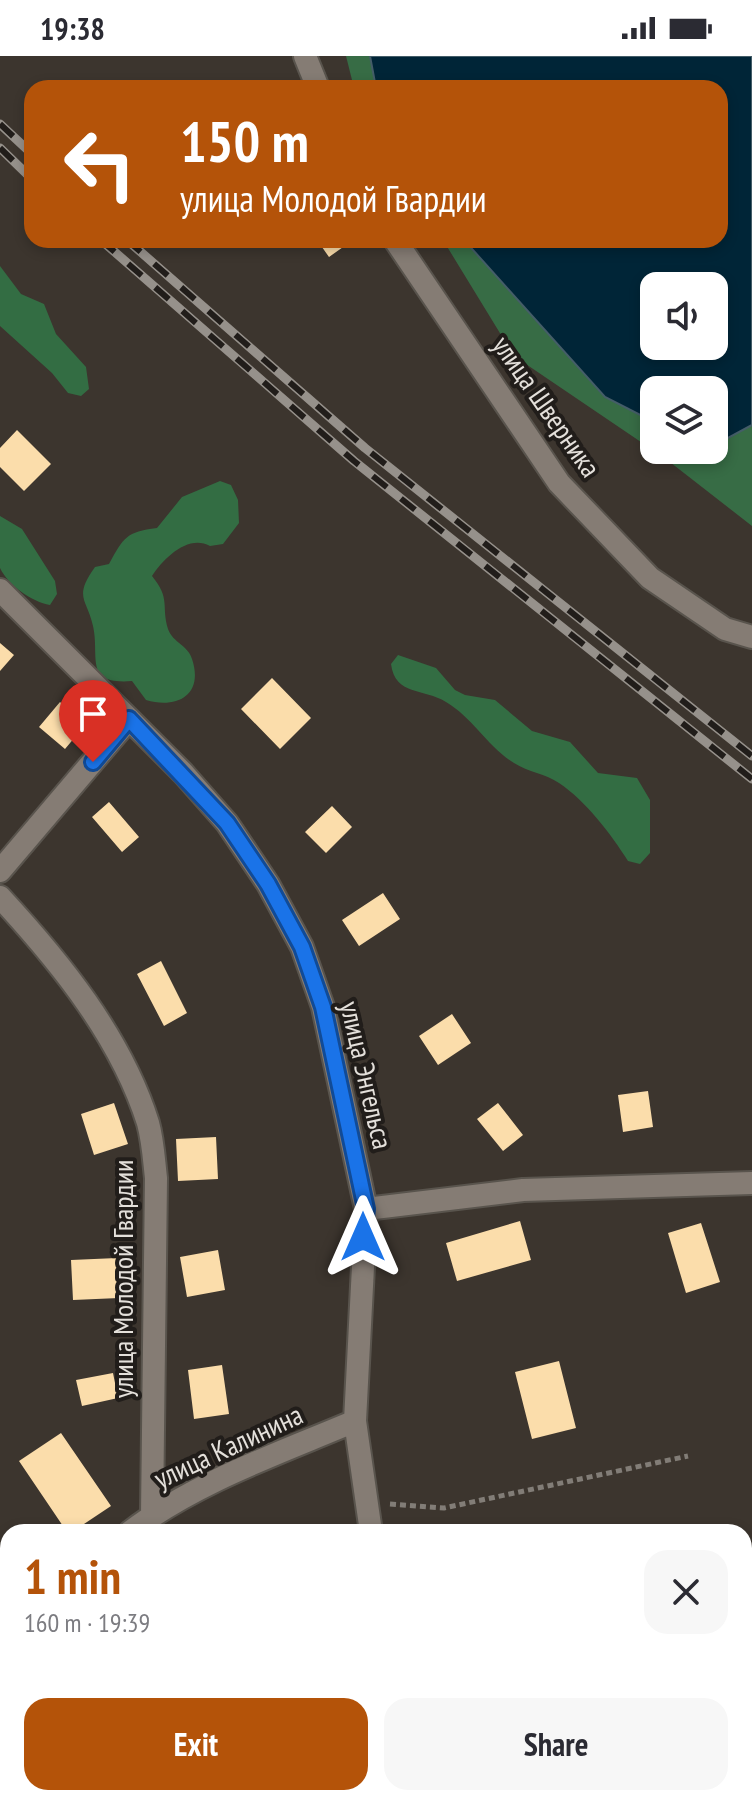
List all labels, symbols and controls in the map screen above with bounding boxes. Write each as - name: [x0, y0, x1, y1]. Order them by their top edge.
- text: 19:38: [40, 9, 105, 48]
- text: 150 m: [180, 105, 309, 177]
- icon: left: [48, 112, 152, 216]
- text: улица Молодой Гвардии: [180, 175, 487, 222]
- map controls: [640, 272, 728, 464]
- button: sound: [640, 272, 728, 360]
- street label: улица Шверника: [485, 328, 609, 484]
- button: layers: [640, 376, 728, 464]
- pin: [59, 680, 127, 762]
- icon: arrive: [71, 692, 115, 736]
- street label: улица Энгельса: [332, 998, 402, 1152]
- street label: улица Молодой Гвардии: [104, 1160, 141, 1398]
- position arrow: [321, 1195, 405, 1279]
- street label: улица Калинина: [148, 1395, 308, 1497]
- text: 1 min: [24, 1545, 121, 1607]
- button: close: [644, 1550, 728, 1634]
- text: 160 m · 19:39: [24, 1606, 150, 1639]
- button: Exit: [24, 1698, 368, 1790]
- button: Share: [384, 1698, 728, 1790]

